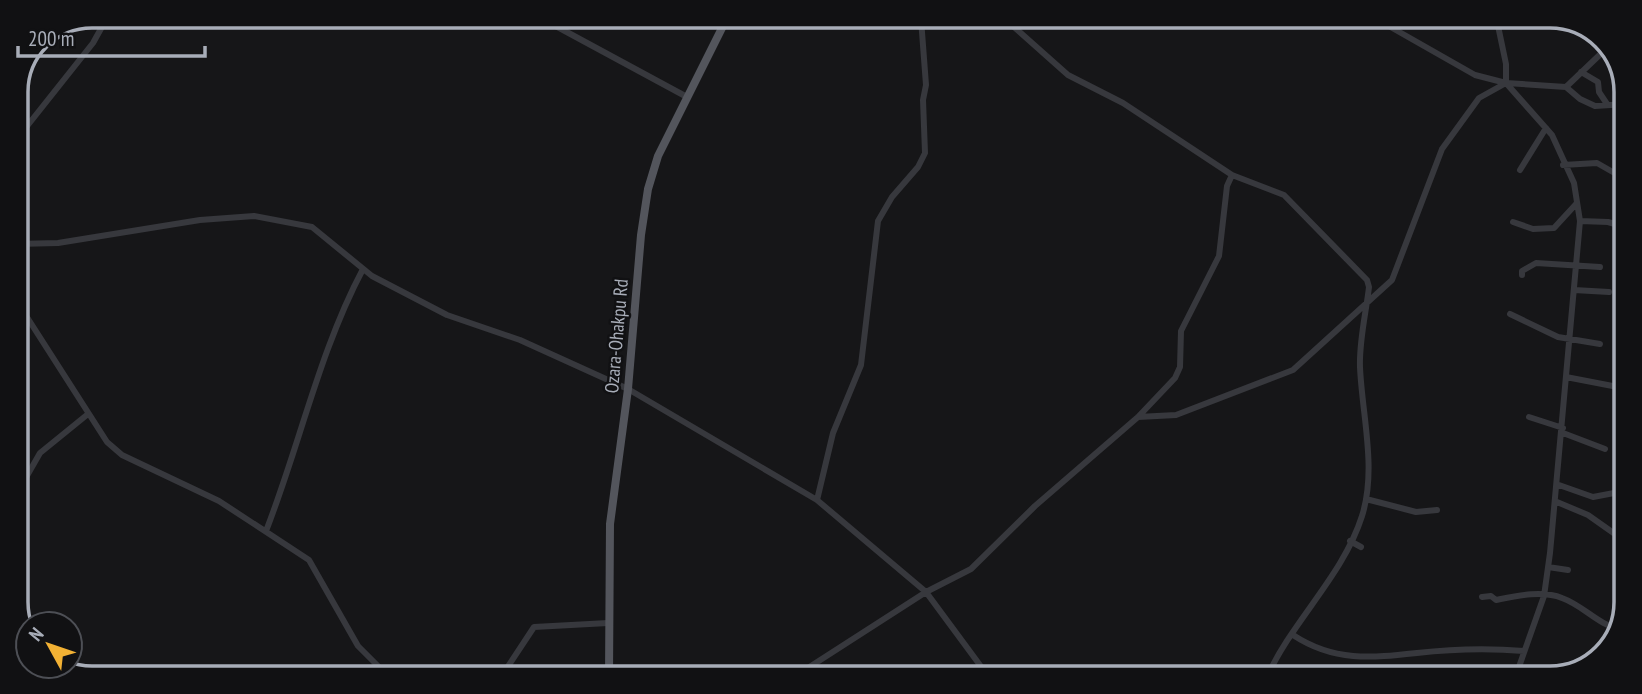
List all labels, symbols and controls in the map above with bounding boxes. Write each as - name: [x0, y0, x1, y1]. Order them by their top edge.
- scale bar: [18, 14, 205, 58]
- text: 200 m: [28, 25, 74, 52]
- street label: Ozara-Ohakpu Rd: [599, 278, 633, 394]
- north arrow: [14, 610, 84, 680]
- text: N: [23, 622, 48, 646]

